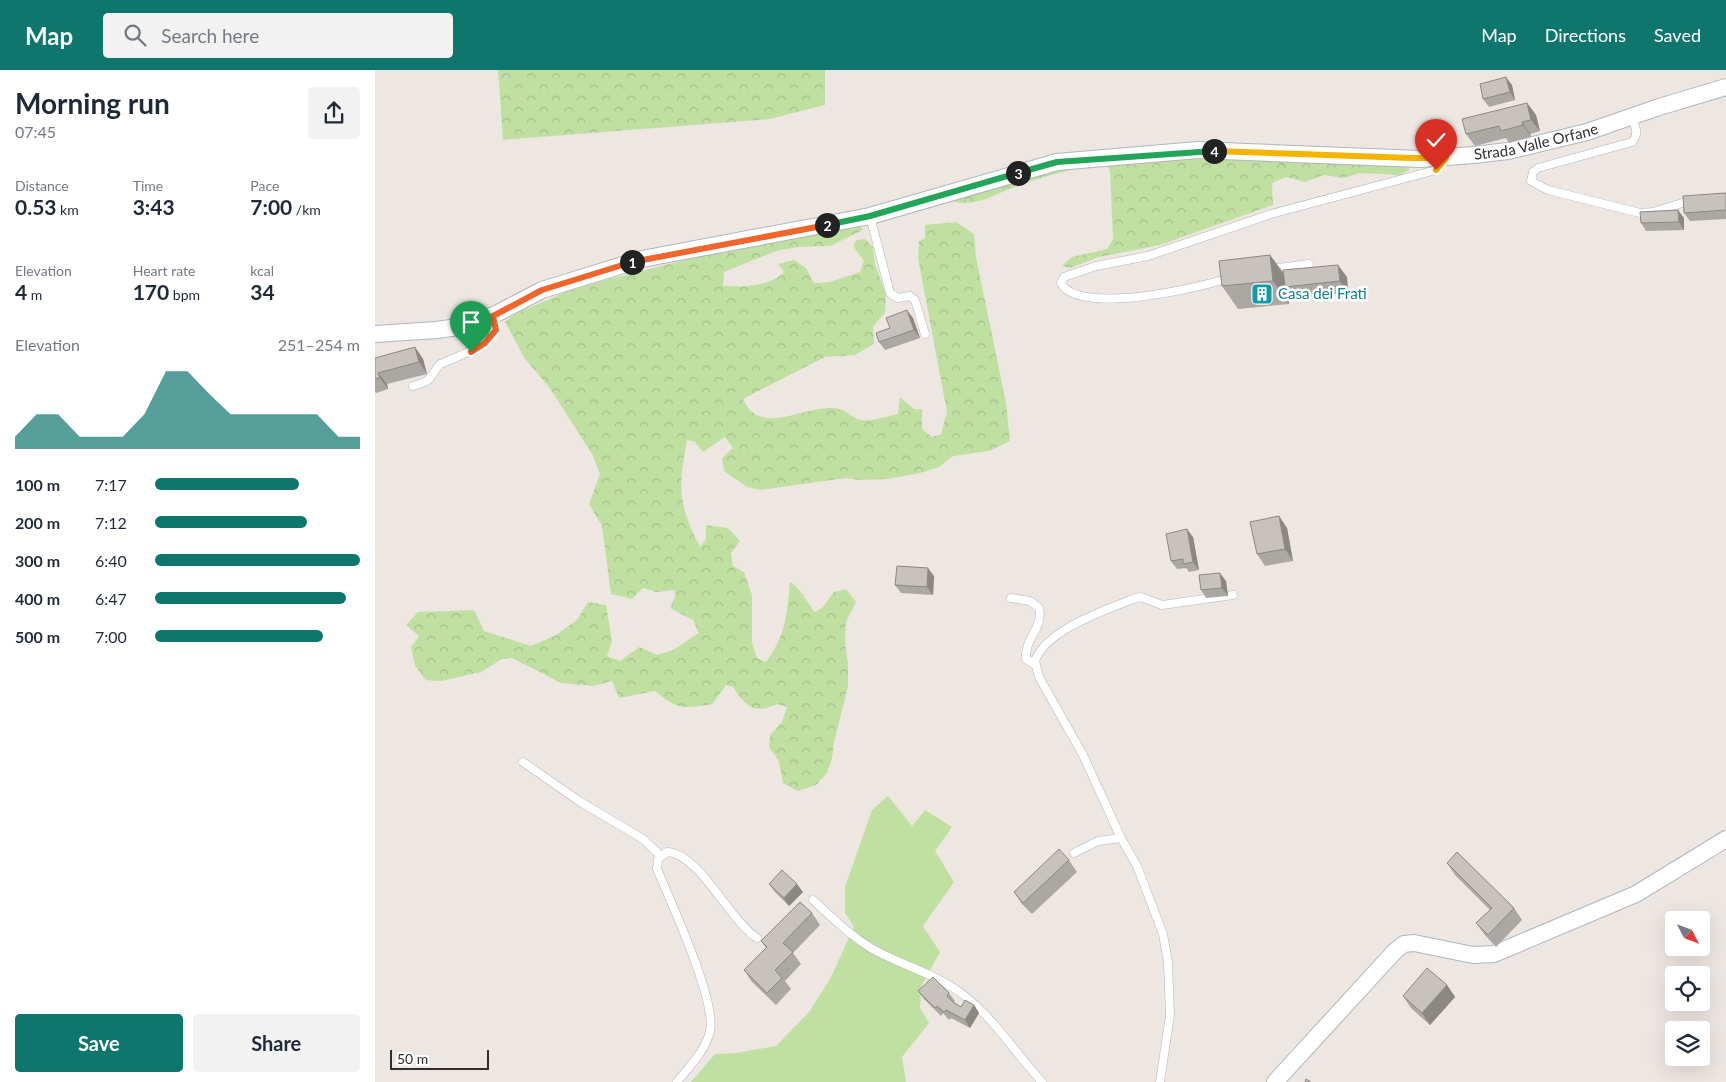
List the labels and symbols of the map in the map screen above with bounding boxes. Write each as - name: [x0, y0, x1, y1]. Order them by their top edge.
- pin: [1415, 119, 1457, 170]
- street label: Strada Valle Orfane: [1473, 119, 1600, 163]
- pin: 4: [1201, 138, 1227, 164]
- pin: 3: [1005, 160, 1031, 186]
- pin: 2: [815, 212, 839, 238]
- pin: 1: [619, 250, 645, 274]
- building icon: Casa dei Frati: [1250, 282, 1274, 306]
- place label: Casa dei Frati: [1278, 284, 1367, 302]
- pin: [450, 301, 492, 352]
- north arrow: [1665, 911, 1710, 956]
- scale bar: [390, 1047, 489, 1070]

